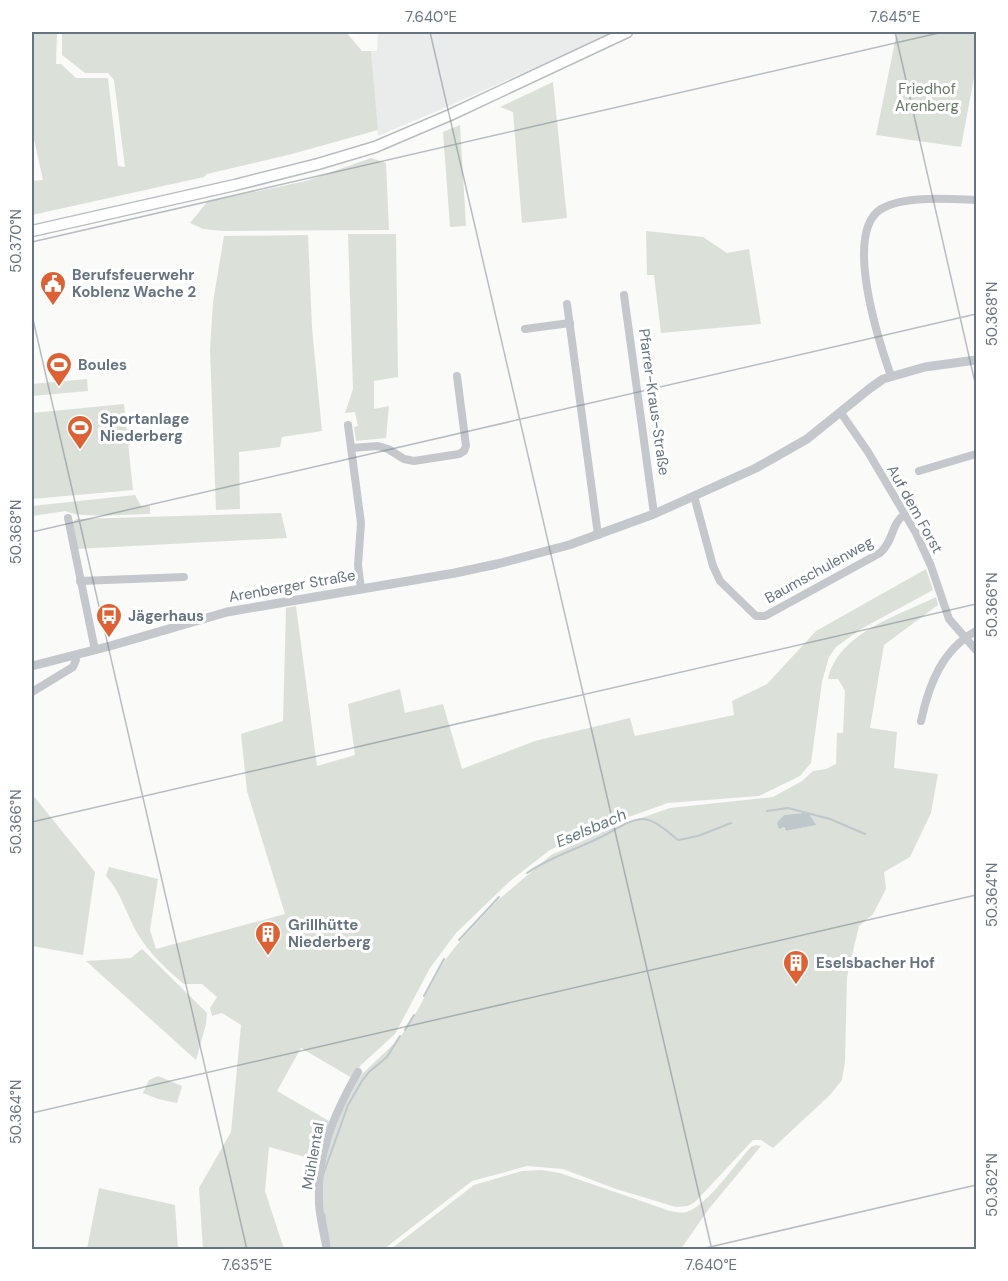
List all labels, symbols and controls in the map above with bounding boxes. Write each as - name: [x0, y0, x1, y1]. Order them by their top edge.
- text: 7.640°E: [405, 7, 457, 27]
- text: 7.645°E: [870, 7, 920, 27]
- park label: Friedhof Arenberg: [895, 79, 959, 116]
- text: 50.370°N: [6, 209, 26, 273]
- place label: Berufsfeuerwehr Koblenz Wache 2: [72, 265, 196, 302]
- public building icon: Berufsfeuerwehr Koblenz Wache 2: [38, 269, 68, 307]
- text: 50.368°N: [982, 282, 1002, 346]
- street label: Pfarrer-Kraus-Straße: [634, 327, 674, 477]
- sports icon: Boules: [44, 350, 74, 388]
- place label: Boules: [78, 355, 127, 375]
- place label: Sportanlage Niederberg: [100, 409, 189, 446]
- sports icon: Sportanlage Niederberg: [65, 413, 95, 451]
- street label: Auf dem Forst: [882, 461, 948, 557]
- text: 50.368°N: [6, 500, 26, 564]
- street label: Baumschulenweg: [761, 532, 877, 608]
- street label: Arenberger Straße: [227, 565, 357, 607]
- text: 50.366°N: [982, 573, 1002, 638]
- bus stop icon: Jägerhaus: [94, 601, 124, 639]
- place label: Jägerhaus: [128, 606, 204, 626]
- text: 50.366°N: [6, 790, 26, 855]
- water label: Eselsbach: [553, 804, 629, 852]
- text: 50.364°N: [982, 863, 1002, 927]
- place label: Grillhütte Niederberg: [288, 915, 371, 952]
- building icon: Grillhütte Niederberg: [253, 919, 283, 957]
- building icon: Eselsbacher Hof: [781, 948, 811, 986]
- place label: Eselsbacher Hof: [816, 953, 935, 973]
- text: 50.364°N: [6, 1080, 26, 1144]
- street label: Mühlental: [297, 1121, 329, 1191]
- text: 50.362°N: [982, 1153, 1002, 1217]
- text: 7.635°E: [222, 1255, 272, 1275]
- text: 7.640°E: [685, 1255, 737, 1275]

